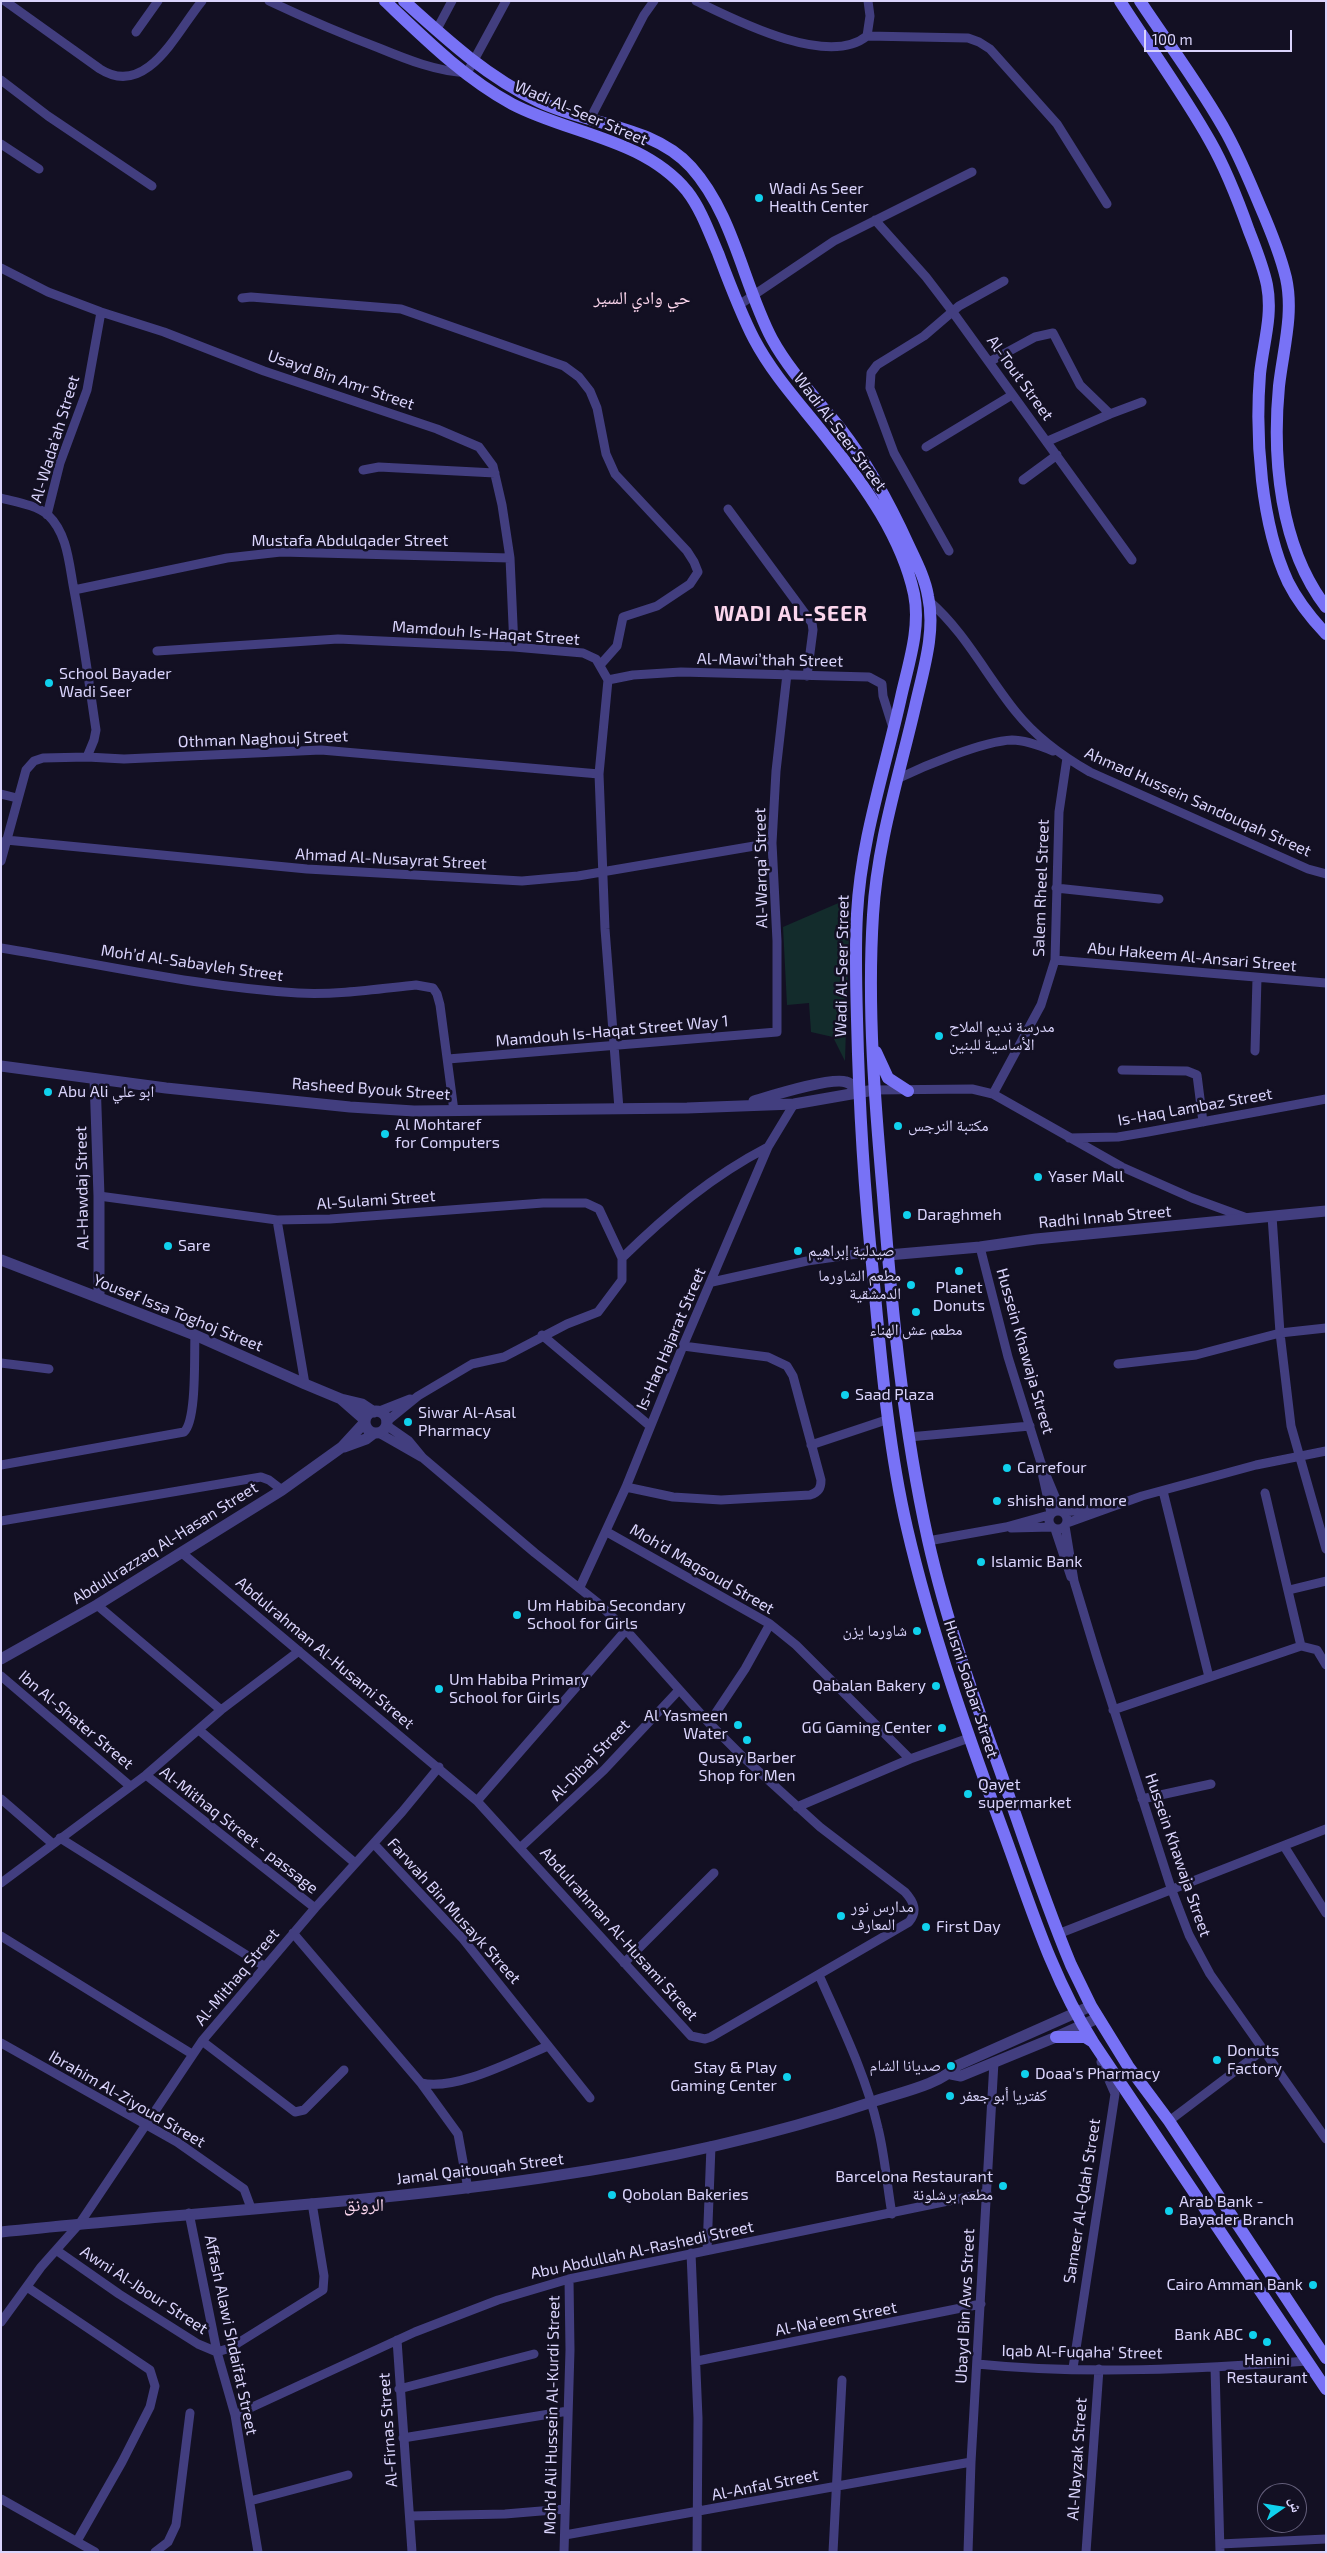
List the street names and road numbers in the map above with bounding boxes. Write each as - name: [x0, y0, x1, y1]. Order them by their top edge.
- street label: Wadi Al-Seer Street: [512, 76, 650, 150]
- street label: Al-Tout Street: [983, 332, 1057, 424]
- street label: Usayd Bin Amr Street: [265, 346, 417, 414]
- street label: Wadi Al-Seer Street: [789, 369, 891, 495]
- street label: Al-Wada’ah Street: [26, 373, 84, 505]
- street label: Mustafa Abdulqader Street: [252, 531, 448, 551]
- street label: Mamdouh Is-Haqat Street: [392, 617, 580, 649]
- street label: Al-Mawi’thah Street: [697, 649, 843, 671]
- street label: Othman Naghouj Street: [178, 726, 348, 752]
- street label: Ahmad Hussein Sandouqah Street: [1082, 743, 1314, 861]
- street label: Al-Warqa’ Street: [750, 808, 772, 928]
- street label: Salem Rheel Street: [1029, 819, 1053, 957]
- street label: Ahmad Al-Nusayrat Street: [295, 844, 487, 874]
- street label: Wadi Al-Seer Street: [831, 895, 853, 1037]
- street label: Abu Hakeem Al-Ansari Street: [1087, 938, 1297, 976]
- street label: Moh’d Al-Sabayleh Street: [100, 941, 284, 985]
- street label: Mamdouh Is-Haqat Street Way 1: [495, 1011, 729, 1051]
- street label: Rasheed Byouk Street: [291, 1074, 451, 1104]
- street label: Is-Haq Lambaz Street: [1116, 1084, 1274, 1130]
- street label: Al-Hawdaj Street: [71, 1126, 93, 1250]
- street label: Al-Sulami Street: [316, 1186, 436, 1214]
- street label: Radhi Innab Street: [1038, 1202, 1172, 1232]
- street label: Is-Haq Hajarat Street: [632, 1265, 710, 1413]
- street label: Hussein Khawaja Street: [992, 1266, 1058, 1436]
- street label: Yousef Issa Toghoj Street: [90, 1270, 266, 1356]
- street label: Abdullrazzaq Al-Hasan Street: [69, 1478, 261, 1608]
- street label: Moh'd Maqsoud Street: [626, 1520, 778, 1618]
- street label: Abdulrahman Al-Husami Street: [232, 1573, 418, 1733]
- street label: Husni Soabar Street: [940, 1618, 1002, 1760]
- street label: Ibn Al-Shater Street: [15, 1666, 137, 1774]
- street label: Al-Dibaj Street: [546, 1715, 634, 1805]
- street label: Al-Mithaq Street - passage: [156, 1762, 322, 1898]
- street label: Hussein Khawaja Street: [1141, 1771, 1215, 1939]
- street label: Farwah Bin Musayk Street: [383, 1834, 525, 1988]
- street label: Abdulrahman Al-Husami Street: [536, 1843, 702, 2025]
- street label: Al-Mithaq Street: [191, 1925, 283, 2029]
- street label: Ibrahim Al-Ziyoud Street: [45, 2046, 209, 2152]
- street label: Sameer Al-Qdah Street: [1059, 2117, 1105, 2285]
- street label: Jamal Qaitouqah Street: [395, 2149, 565, 2189]
- street label: Abu Abdullah Al-Rashedi Street: [529, 2217, 755, 2283]
- street label: Ubayd Bin Aws Street: [951, 2228, 979, 2384]
- street label: Affash Alawi Shdaifat Street: [200, 2233, 262, 2437]
- street label: Awni Al-Jbour Street: [77, 2242, 211, 2338]
- street label: Moh'd Ali Hussein Al-Kurdi Street: [540, 2295, 564, 2535]
- street label: Al-Na'eem Street: [773, 2298, 899, 2340]
- street label: Iqab Al-Fuqaha' Street: [1001, 2341, 1163, 2363]
- street label: Al-Firnas Street: [374, 2372, 402, 2488]
- street label: Al-Nayzak Street: [1063, 2397, 1091, 2521]
- street label: Al-Anfal Street: [710, 2465, 820, 2505]

